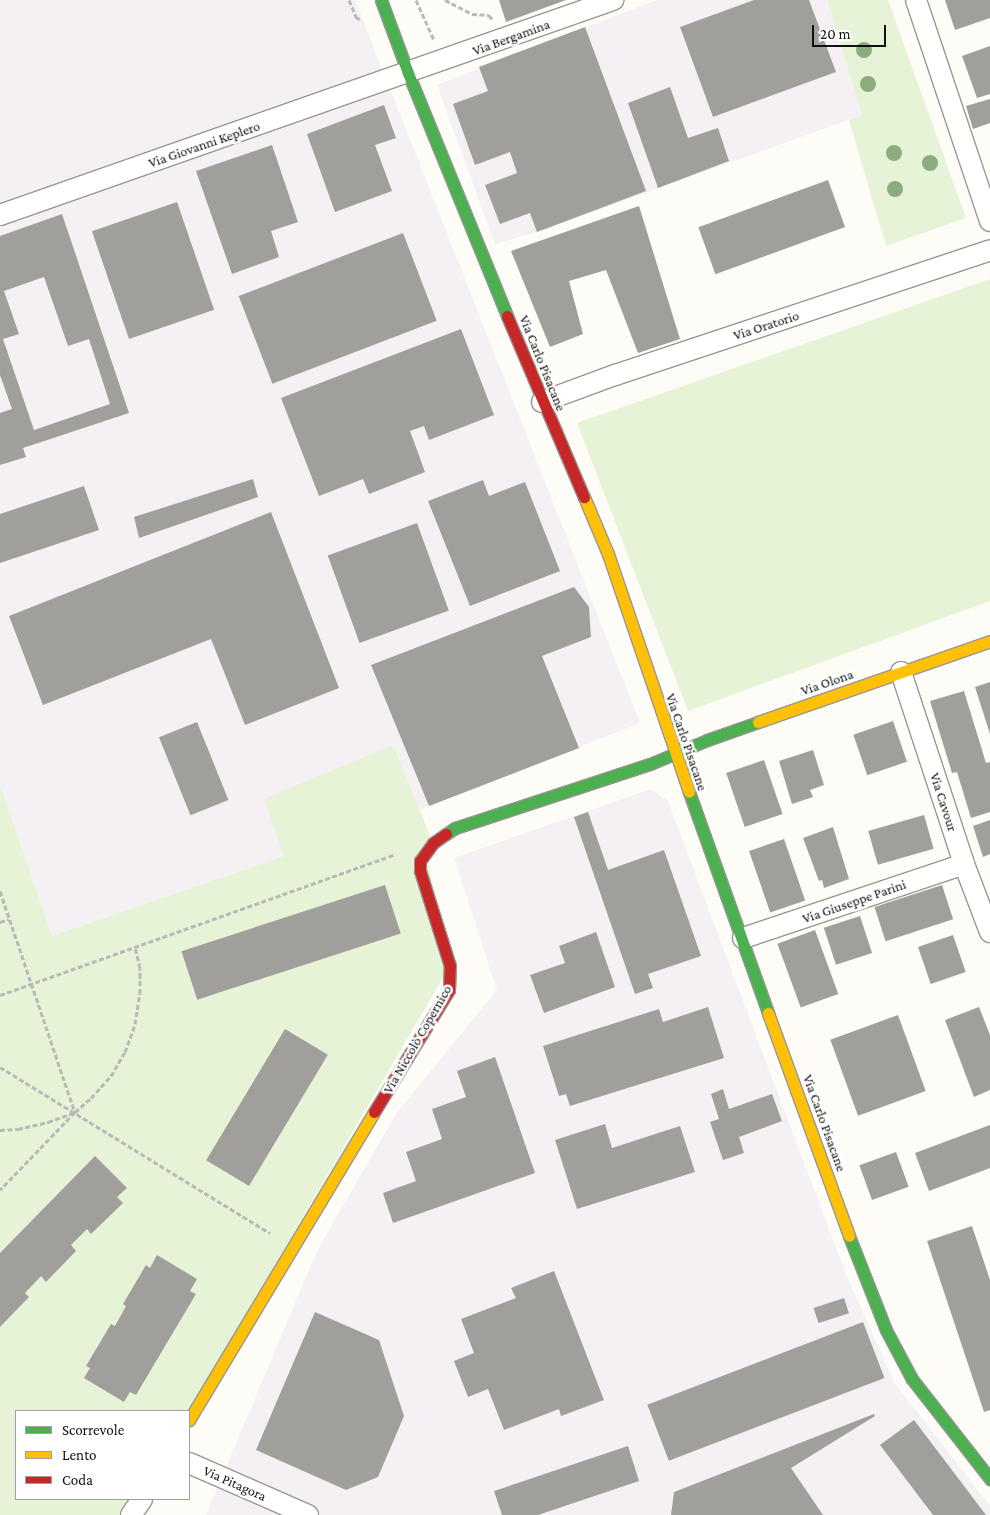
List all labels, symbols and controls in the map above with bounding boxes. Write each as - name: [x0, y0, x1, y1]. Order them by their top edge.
- street label: Via Bergamina: [470, 15, 552, 59]
- scale bar: [815, 15, 889, 47]
- text: 20 m: [820, 26, 851, 42]
- street label: Via Giovanni Keplero: [146, 117, 262, 171]
- street label: Via Oratorio: [731, 306, 801, 344]
- street label: Via Carlo Pisacane: [516, 313, 570, 413]
- street label: Via Olona: [798, 665, 856, 699]
- street label: Via Carlo Pisacane: [662, 691, 712, 793]
- street label: Via Cavour: [927, 770, 961, 834]
- street label: Via Giuseppe Parini: [800, 875, 908, 927]
- street label: Via Niccolò Copernico: [379, 982, 455, 1096]
- street label: Via Carlo Pisacane: [800, 1072, 850, 1174]
- legend: [15, 1410, 190, 1500]
- text: Scorrevole: [62, 1422, 124, 1438]
- text: Lento: [62, 1447, 96, 1463]
- street label: Via Pitagora: [201, 1462, 269, 1504]
- text: Coda: [62, 1472, 93, 1488]

